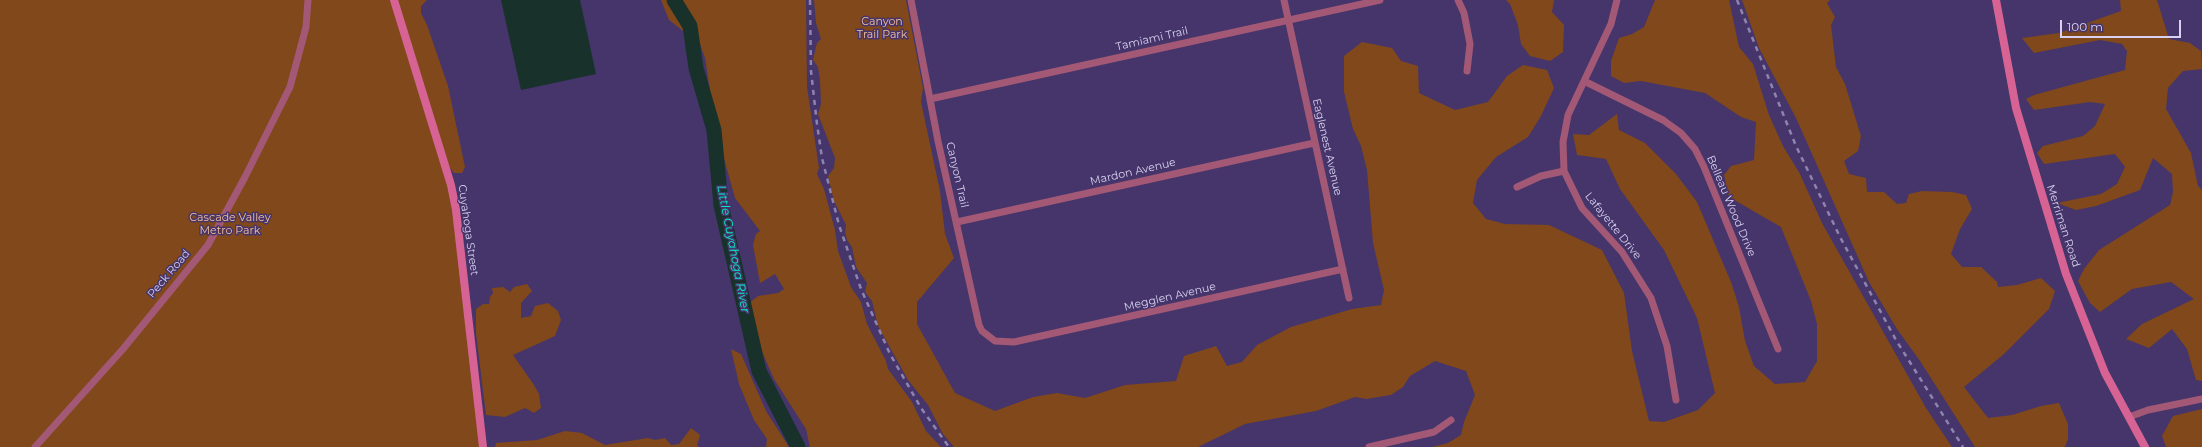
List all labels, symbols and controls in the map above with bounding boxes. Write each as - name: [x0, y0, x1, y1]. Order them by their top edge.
- scale bar: [2062, 12, 2183, 38]
- park label: Canyon Trail Park: [857, 15, 907, 41]
- text: 100 m: [2067, 19, 2103, 34]
- street label: Tamiami Trail: [1115, 24, 1189, 54]
- street label: Eaglenest Avenue: [1309, 97, 1345, 197]
- street label: Canyon Trail: [943, 141, 971, 209]
- street label: Belleau Wood Drive: [1704, 153, 1758, 259]
- street label: Mardon Avenue: [1089, 156, 1177, 188]
- street label: Merriman Road: [2043, 183, 2083, 269]
- street label: Cuyahoga Street: [455, 184, 481, 276]
- water label: Little Cuyahoga River: [714, 184, 752, 314]
- street label: Lafayette Drive: [1582, 190, 1644, 262]
- park label: Cascade Valley Metro Park: [189, 211, 271, 237]
- street label: Peck Road: [145, 247, 193, 301]
- street label: Megglen Avenue: [1123, 280, 1217, 314]

